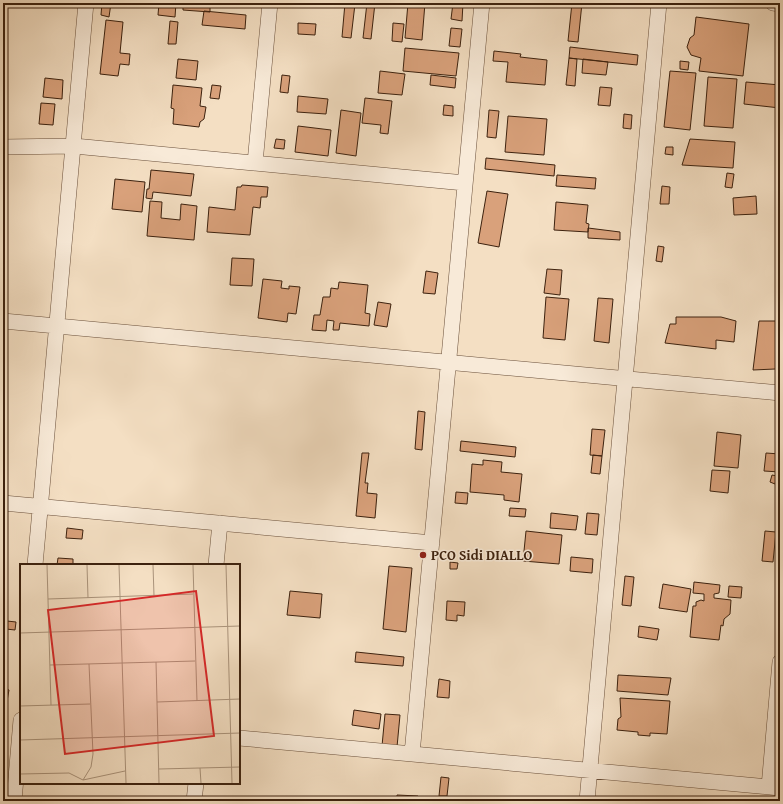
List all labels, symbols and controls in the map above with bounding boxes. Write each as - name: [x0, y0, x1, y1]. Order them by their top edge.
- place label: PCO Sidi DIALLO: [431, 545, 532, 565]
- marker: PCO Sidi DIALLO: [418, 550, 428, 560]
- inset map: [20, 564, 240, 784]

